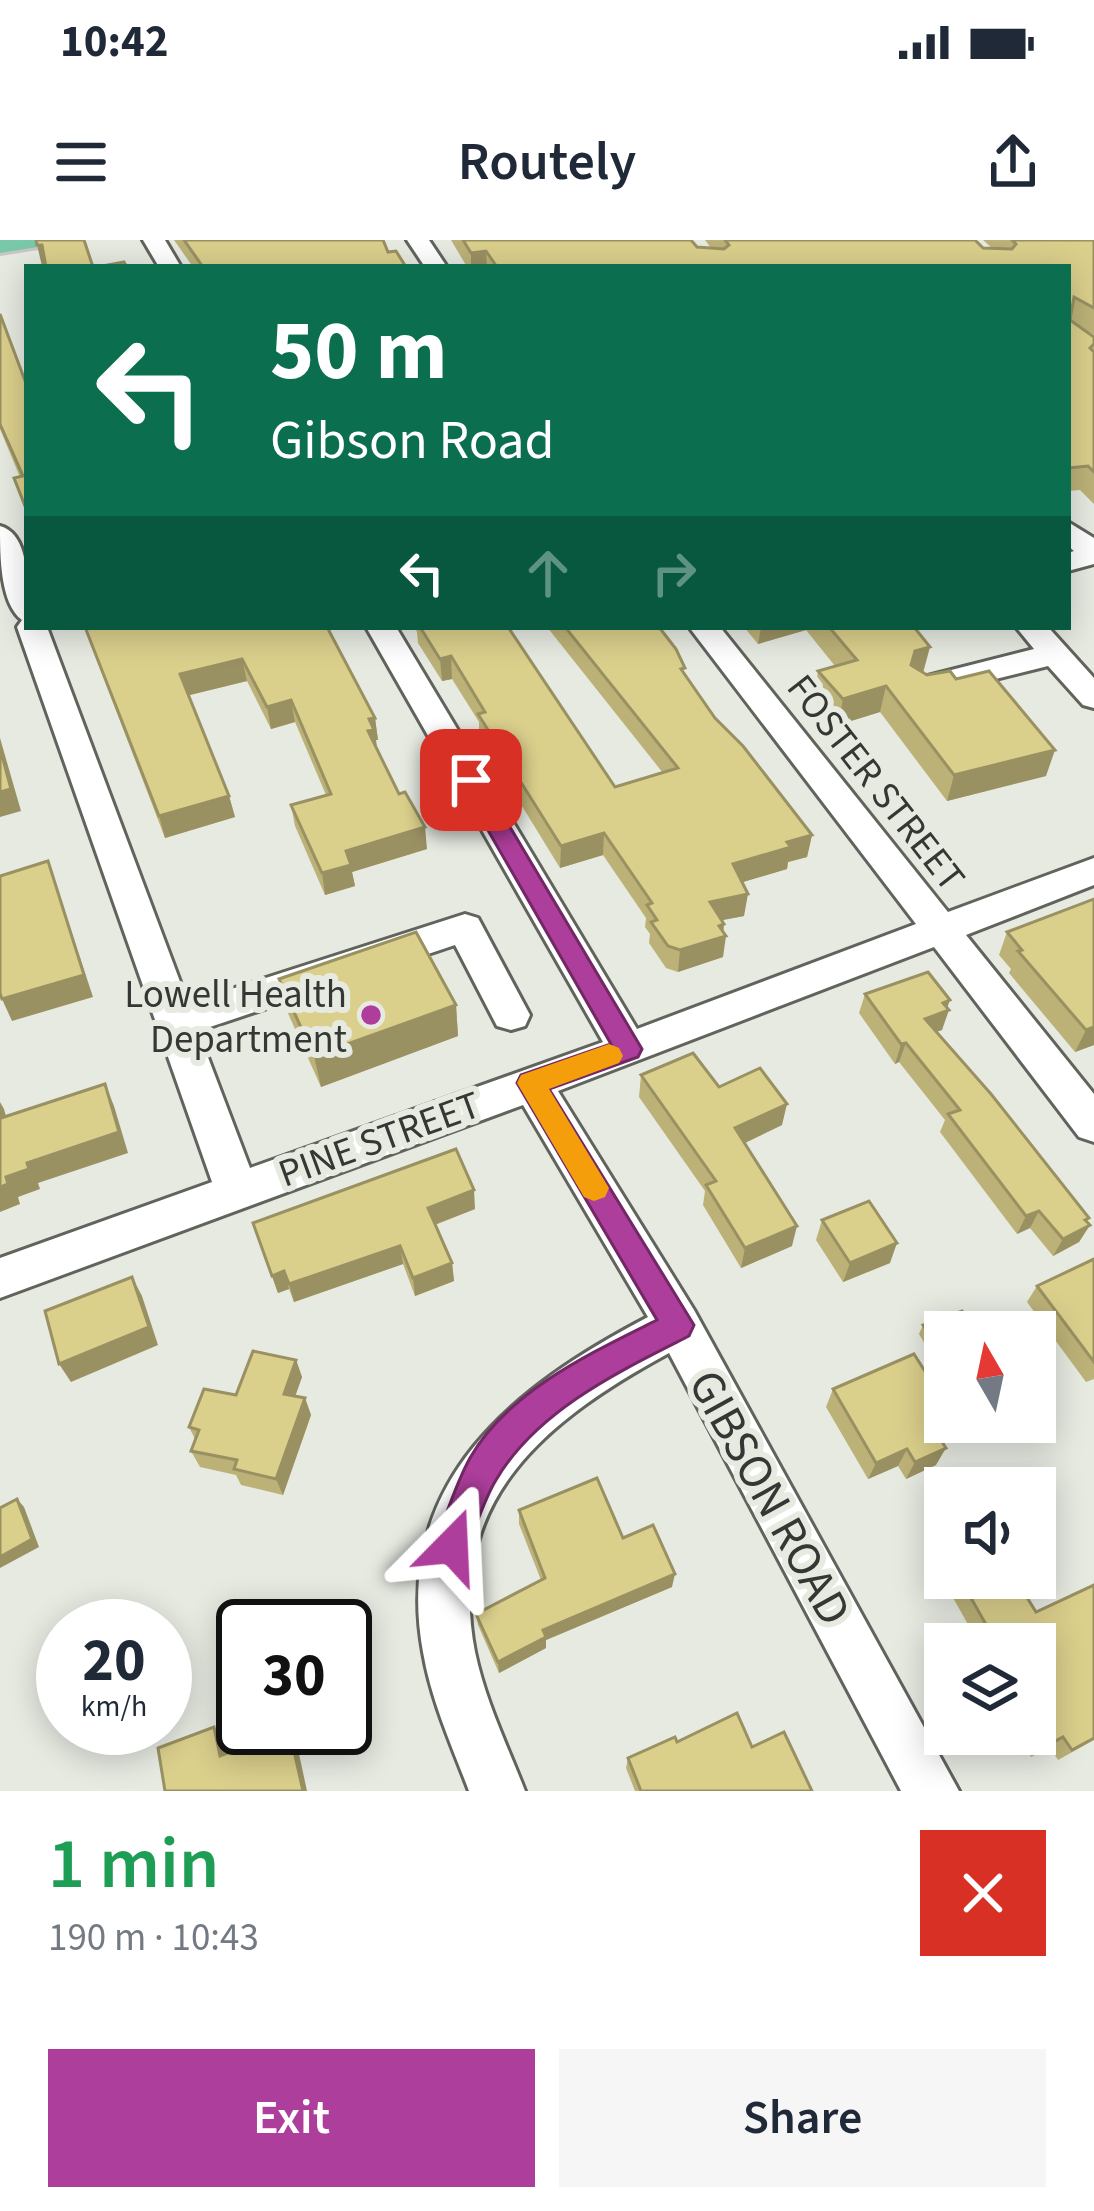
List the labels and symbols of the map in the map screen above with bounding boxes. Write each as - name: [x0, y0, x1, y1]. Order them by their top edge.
- street label: FOSTER STREET: [773, 663, 978, 903]
- pin: [420, 729, 522, 831]
- place label: Lowell Health Department: [124, 967, 347, 1068]
- marker: Lowell Health Department: [358, 1002, 384, 1028]
- street label: PINE STREET: [271, 1077, 488, 1202]
- north arrow: [924, 1311, 1056, 1443]
- street label: GIBSON ROAD: [671, 1358, 867, 1638]
- position arrow: [389, 1483, 515, 1609]
- speed limit sign: 30: [216, 1599, 372, 1755]

